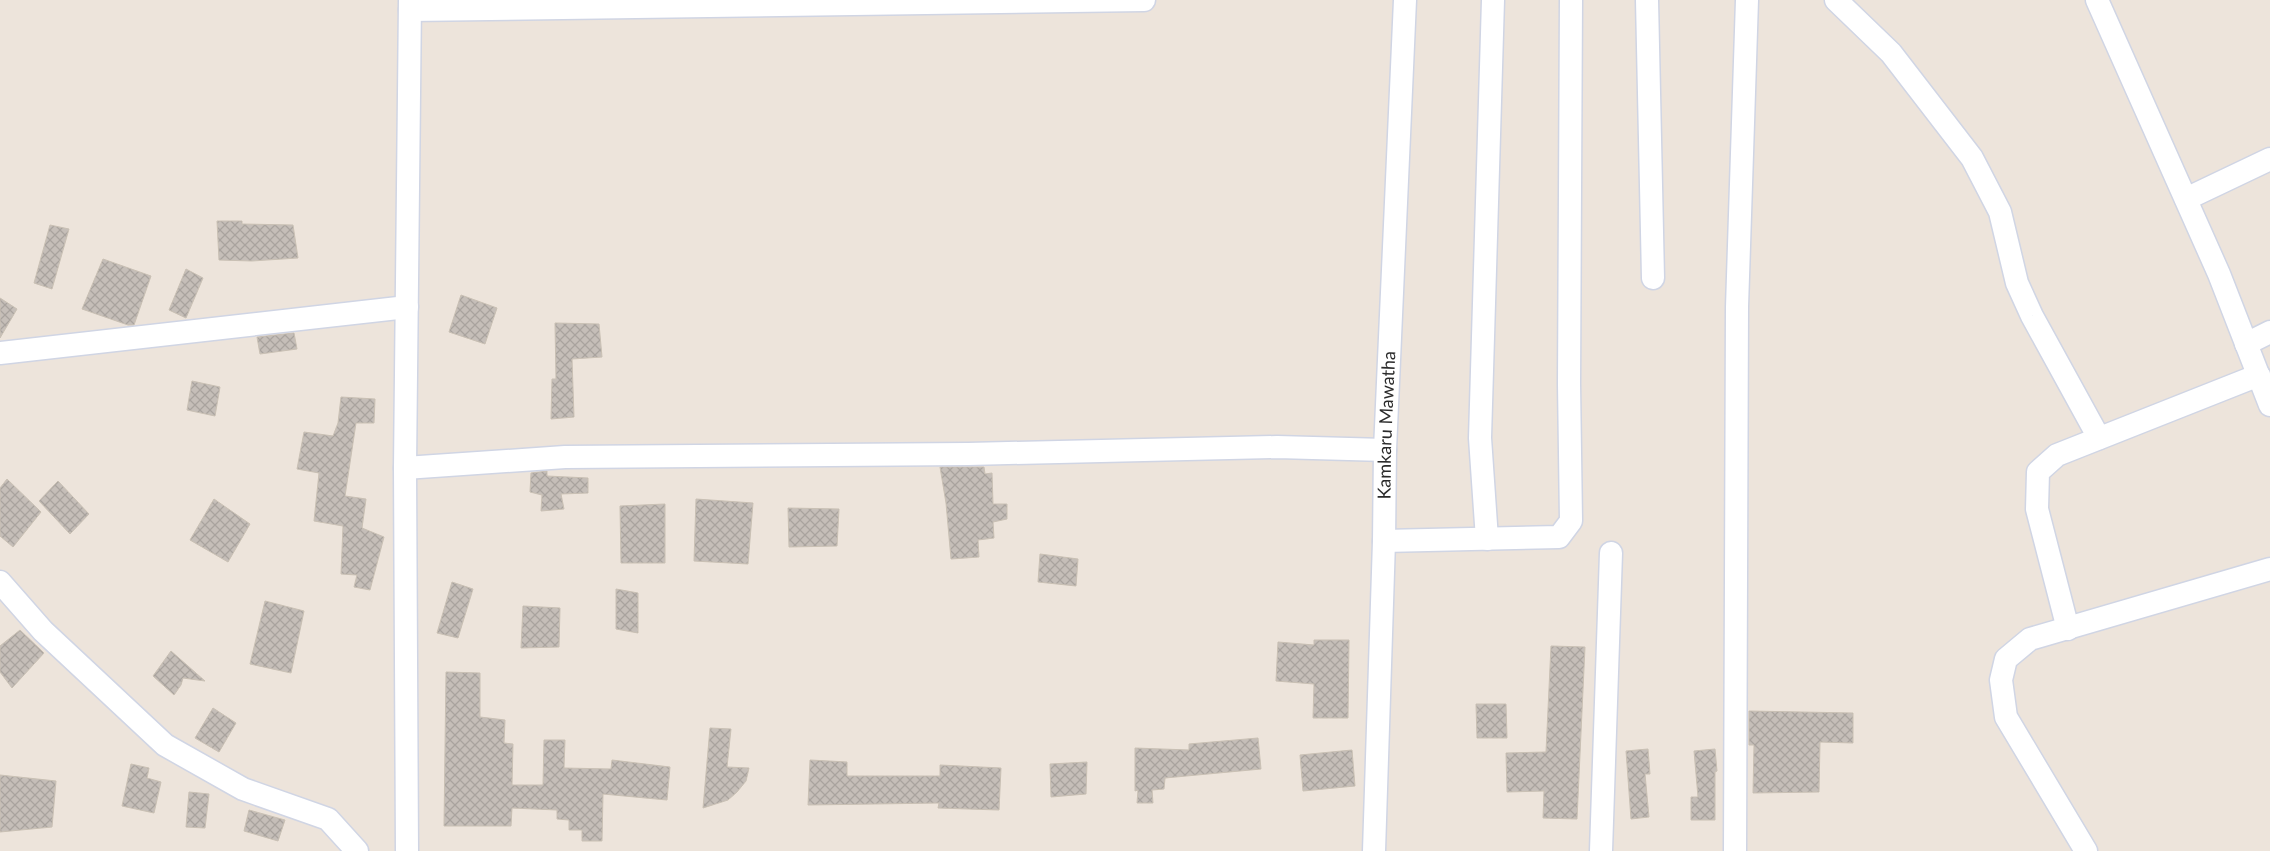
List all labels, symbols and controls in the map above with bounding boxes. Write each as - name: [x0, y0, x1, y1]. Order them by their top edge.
- street label: Kamkaru Mawatha: [1372, 350, 1399, 500]

